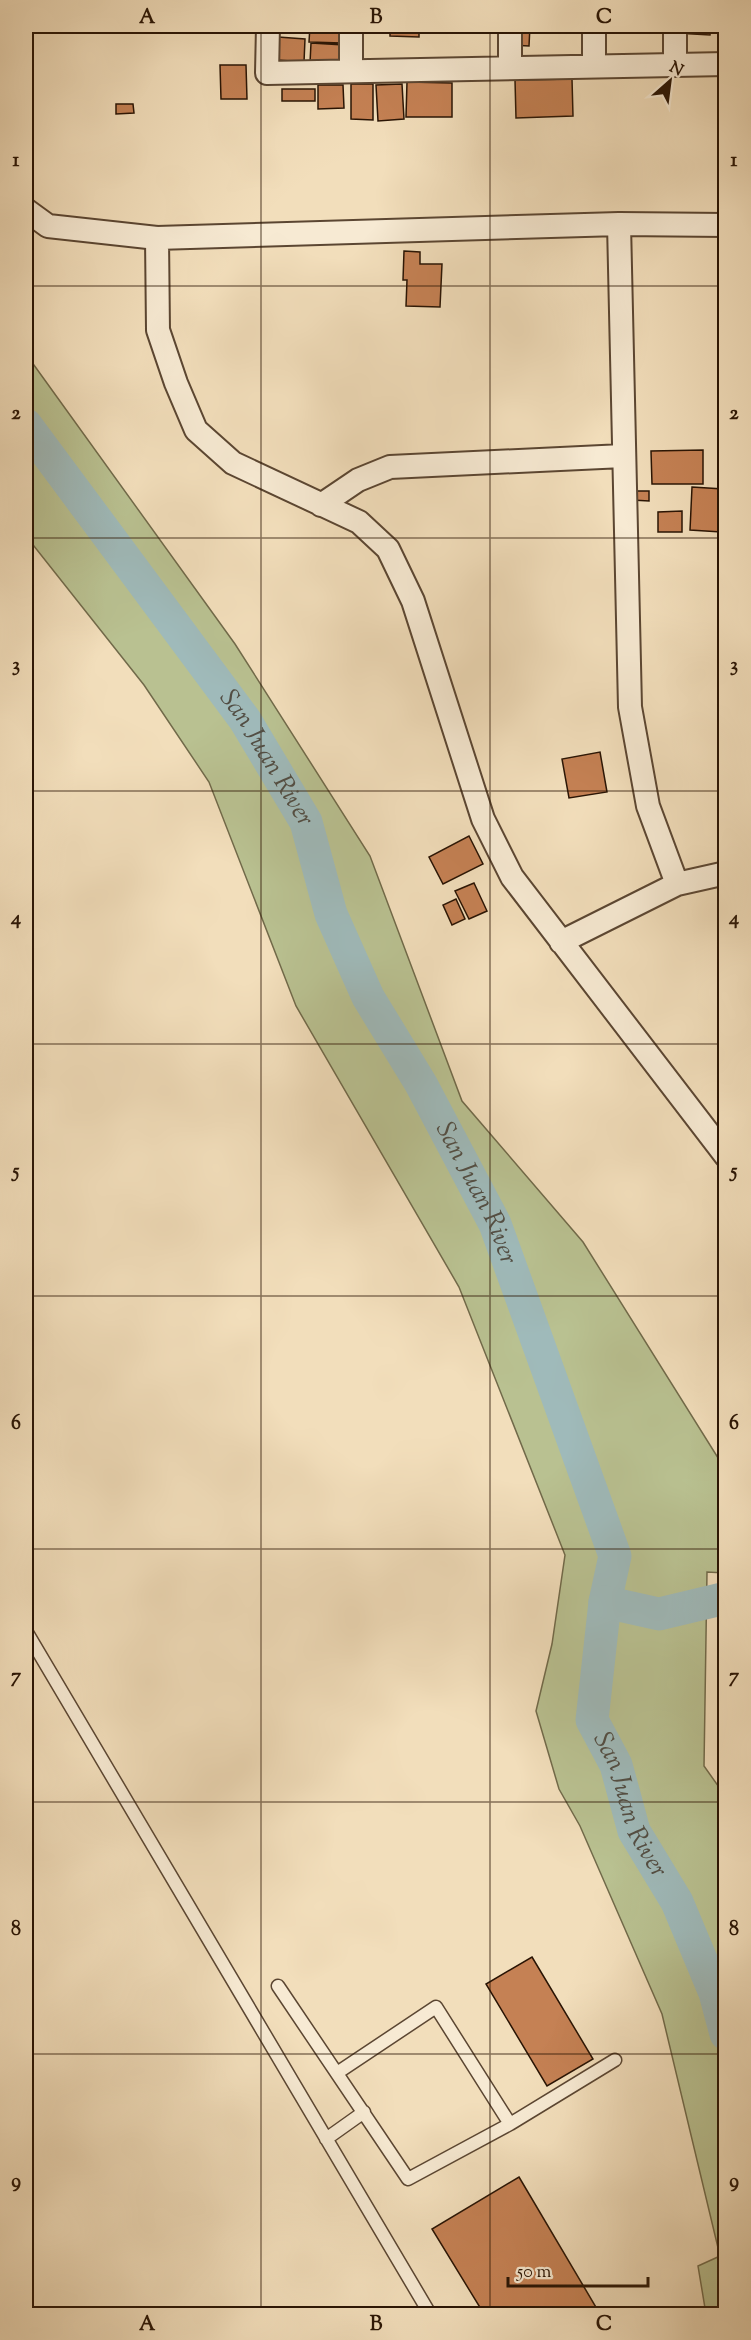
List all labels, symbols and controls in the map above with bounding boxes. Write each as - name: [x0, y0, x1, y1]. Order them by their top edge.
- text: A: [139, 4, 156, 33]
- text: B: [370, 4, 383, 33]
- text: C: [596, 4, 612, 33]
- north arrow: [640, 51, 700, 111]
- text: N: [665, 57, 687, 83]
- text: 1: [13, 147, 20, 176]
- text: 1: [731, 147, 738, 176]
- text: 2: [11, 400, 21, 429]
- text: 2: [729, 400, 739, 429]
- text: 3: [12, 652, 20, 681]
- text: 3: [730, 652, 738, 681]
- water label: San Juan River: [210, 682, 323, 833]
- text: 4: [10, 905, 21, 934]
- text: 4: [728, 905, 739, 934]
- water label: San Juan River: [426, 1115, 527, 1270]
- text: 5: [11, 1158, 20, 1187]
- text: 5: [729, 1158, 738, 1187]
- text: 6: [11, 1410, 21, 1439]
- text: 6: [729, 1410, 739, 1439]
- text: 7: [11, 1663, 22, 1692]
- text: 7: [729, 1663, 740, 1692]
- water label: San Juan River: [583, 1725, 677, 1885]
- text: 8: [11, 1916, 21, 1945]
- text: 8: [729, 1916, 739, 1945]
- text: 9: [11, 2168, 21, 2197]
- text: 9: [729, 2168, 739, 2197]
- scale bar: [508, 2250, 648, 2288]
- text: 50 m: [516, 2260, 552, 2286]
- text: A: [139, 2311, 156, 2340]
- text: B: [370, 2311, 383, 2340]
- text: C: [596, 2311, 612, 2340]

